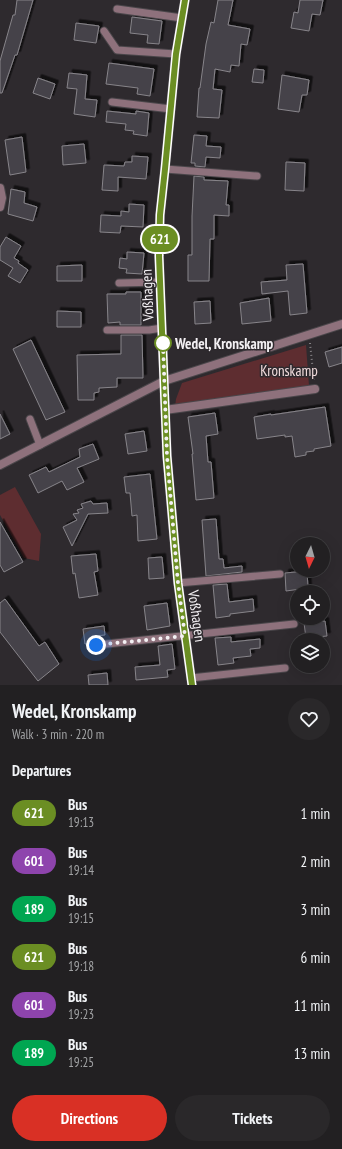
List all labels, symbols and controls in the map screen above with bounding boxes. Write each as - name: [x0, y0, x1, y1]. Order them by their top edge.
- line badge: 621: [137, 226, 183, 252]
- text: 621: [150, 230, 170, 248]
- street label: Voßhagen: [137, 269, 157, 322]
- marker: Wedel, Kronskamp: [154, 334, 172, 352]
- place label: Wedel, Kronskamp: [174, 334, 274, 353]
- park label: Kronskamp: [260, 361, 318, 380]
- north arrow: [290, 537, 330, 577]
- map controls: [290, 537, 330, 673]
- button: locate: [290, 585, 330, 625]
- street label: Voßhagen: [184, 588, 210, 643]
- button: layers: [290, 633, 330, 673]
- your location: [86, 635, 106, 655]
- button: heart: [288, 698, 330, 740]
- text: Wedel, Kronskamp: [12, 699, 137, 723]
- text: Walk · 3 min · 220 m: [12, 726, 104, 743]
- text: Departures: [12, 761, 71, 780]
- text: Bus: [68, 795, 87, 814]
- text: 621: [24, 804, 44, 822]
- text: 1 min: [300, 804, 330, 823]
- text: 19:13: [68, 814, 94, 831]
- text: Bus: [68, 843, 87, 862]
- text: 601: [24, 852, 44, 870]
- text: 2 min: [300, 852, 330, 871]
- text: 19:14: [68, 862, 94, 879]
- text: Bus: [68, 891, 87, 910]
- text: 189: [24, 900, 44, 918]
- text: 3 min: [300, 900, 330, 919]
- text: 19:15: [68, 910, 94, 927]
- text: Bus: [68, 939, 87, 958]
- text: 621: [24, 948, 44, 966]
- text: 6 min: [300, 948, 330, 967]
- text: 19:18: [68, 958, 94, 975]
- text: Bus: [68, 987, 87, 1006]
- text: 601: [24, 996, 44, 1014]
- text: 11 min: [294, 996, 330, 1015]
- text: 19:23: [68, 1006, 94, 1023]
- text: Bus: [68, 1035, 87, 1054]
- text: 189: [24, 1044, 44, 1062]
- text: 13 min: [294, 1044, 330, 1063]
- text: 19:25: [68, 1054, 94, 1071]
- button: Directions: [12, 1095, 167, 1141]
- button: Tickets: [175, 1095, 330, 1141]

